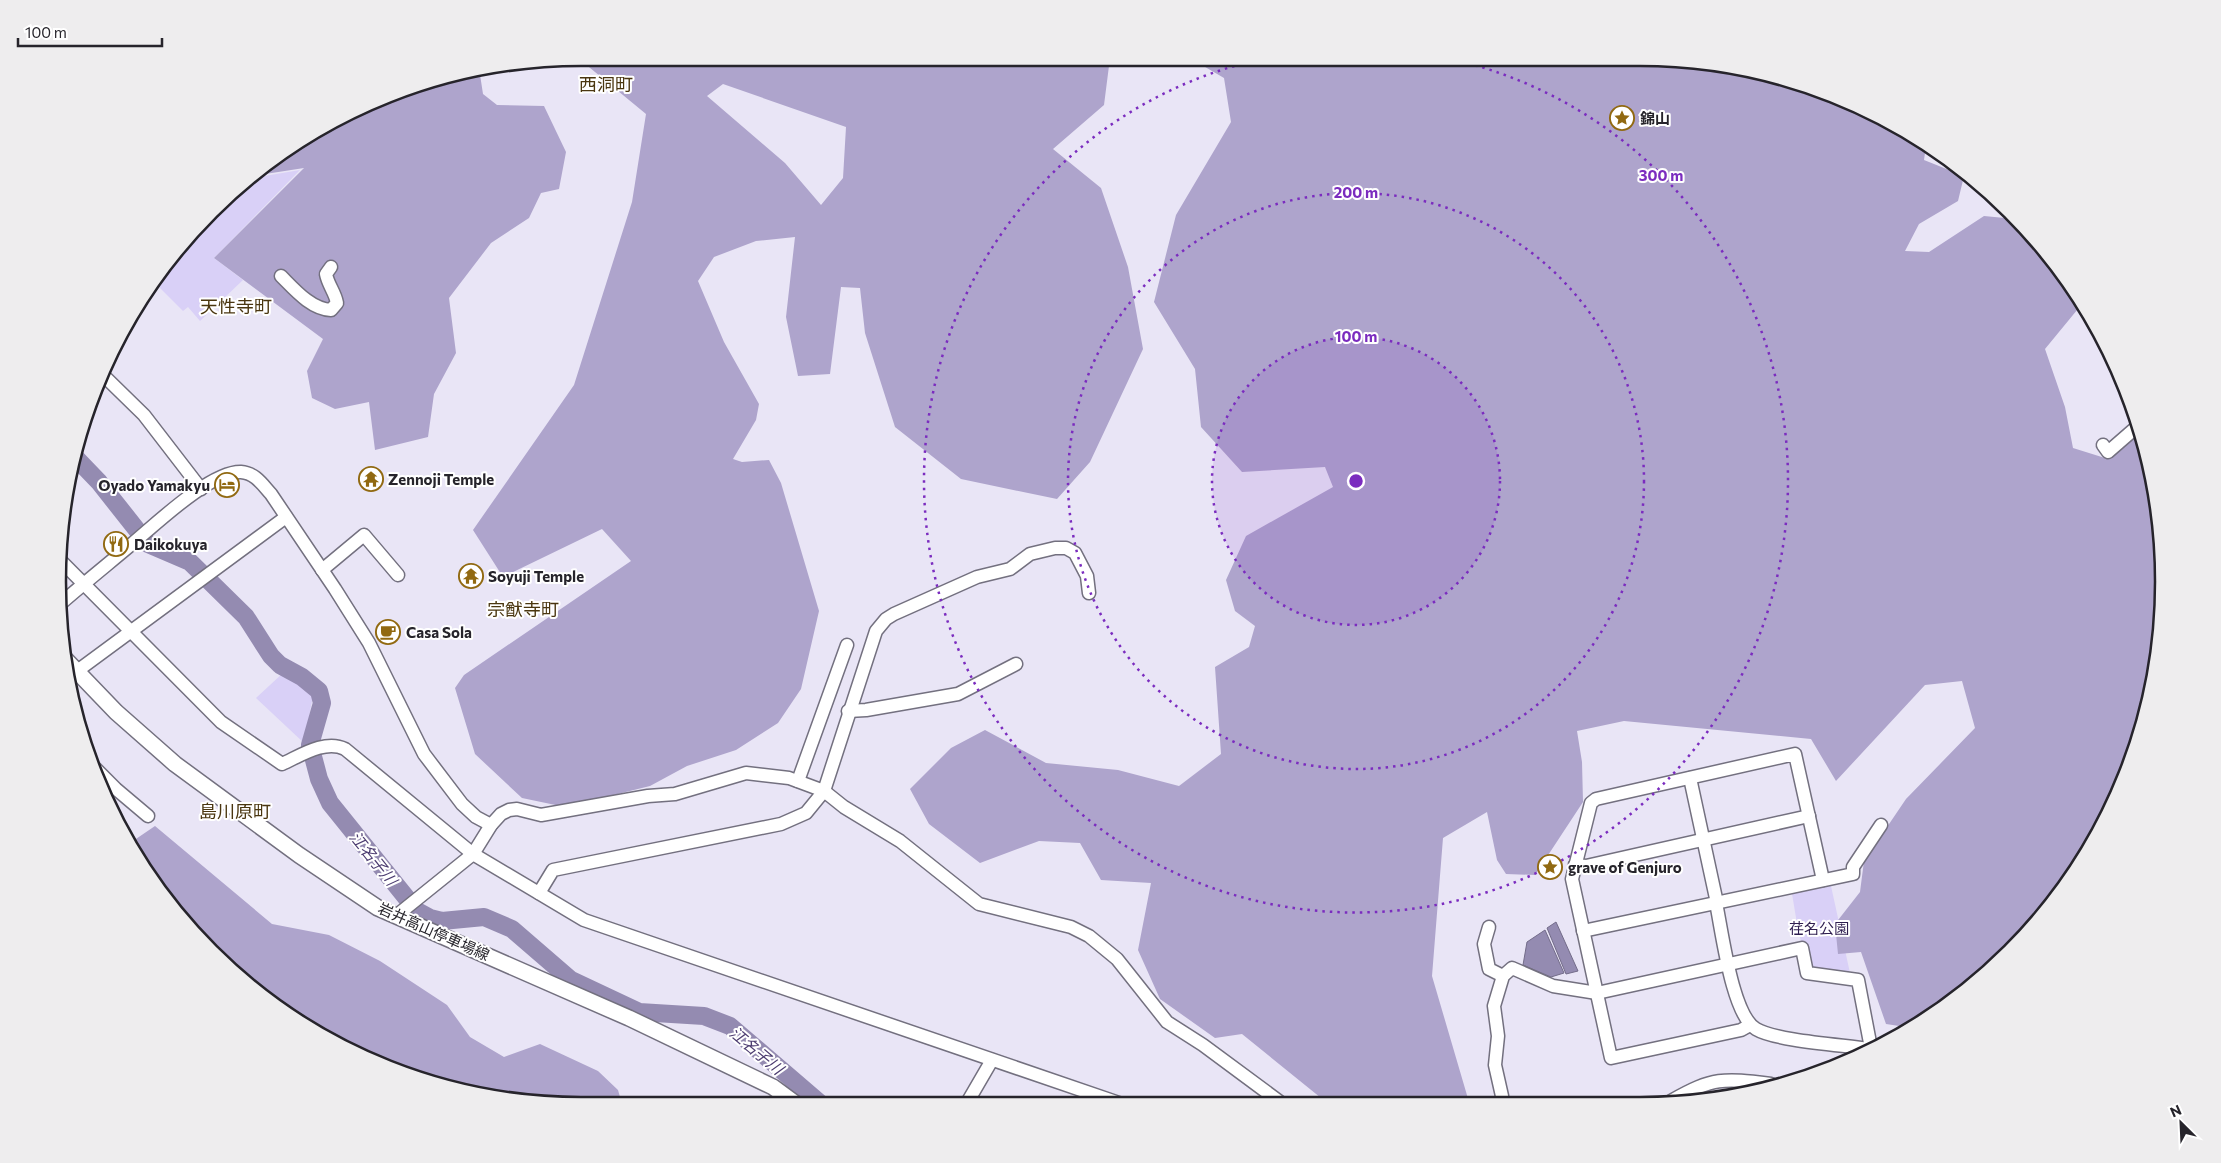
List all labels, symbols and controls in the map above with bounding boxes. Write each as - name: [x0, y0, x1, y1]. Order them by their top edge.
- scale bar: [18, 15, 161, 47]
- text: 100 m: [25, 23, 67, 41]
- district label: 西洞町: [579, 73, 633, 95]
- place icon: 錦山: [1609, 105, 1635, 131]
- place label: 錦山: [1640, 109, 1670, 127]
- text: 300 m: [1639, 166, 1683, 184]
- text: 200 m: [1334, 183, 1378, 201]
- district label: 天性寺町: [200, 295, 272, 317]
- text: 100 m: [1335, 327, 1377, 345]
- temple icon: Zennoji Temple: [358, 466, 384, 492]
- place label: Zennoji Temple: [388, 470, 494, 488]
- hotel icon: Oyado Yamakyu: [214, 472, 240, 498]
- centre of rings: [1347, 472, 1365, 490]
- place label: Oyado Yamakyu: [98, 476, 210, 494]
- restaurant icon: Daikokuya: [103, 531, 129, 557]
- place label: Daikokuya: [134, 535, 208, 553]
- temple icon: Soyuji Temple: [458, 563, 484, 589]
- place label: Soyuji Temple: [488, 567, 584, 585]
- district label: 宗猷寺町: [487, 598, 559, 620]
- cafe icon: Casa Sola: [375, 619, 401, 645]
- place label: Casa Sola: [406, 623, 472, 641]
- district label: 島川原町: [199, 800, 271, 822]
- water label: 江名子川: [346, 827, 403, 890]
- place icon: grave of Genjuro: [1537, 854, 1563, 880]
- place label: grave of Genjuro: [1568, 858, 1682, 876]
- street label: 岩井高山停車場線: [376, 898, 492, 964]
- park label: 荏名公園: [1789, 919, 1849, 937]
- water label: 江名子川: [726, 1022, 789, 1079]
- north arrow: [2156, 1098, 2206, 1148]
- text: N: [2167, 1101, 2184, 1121]

